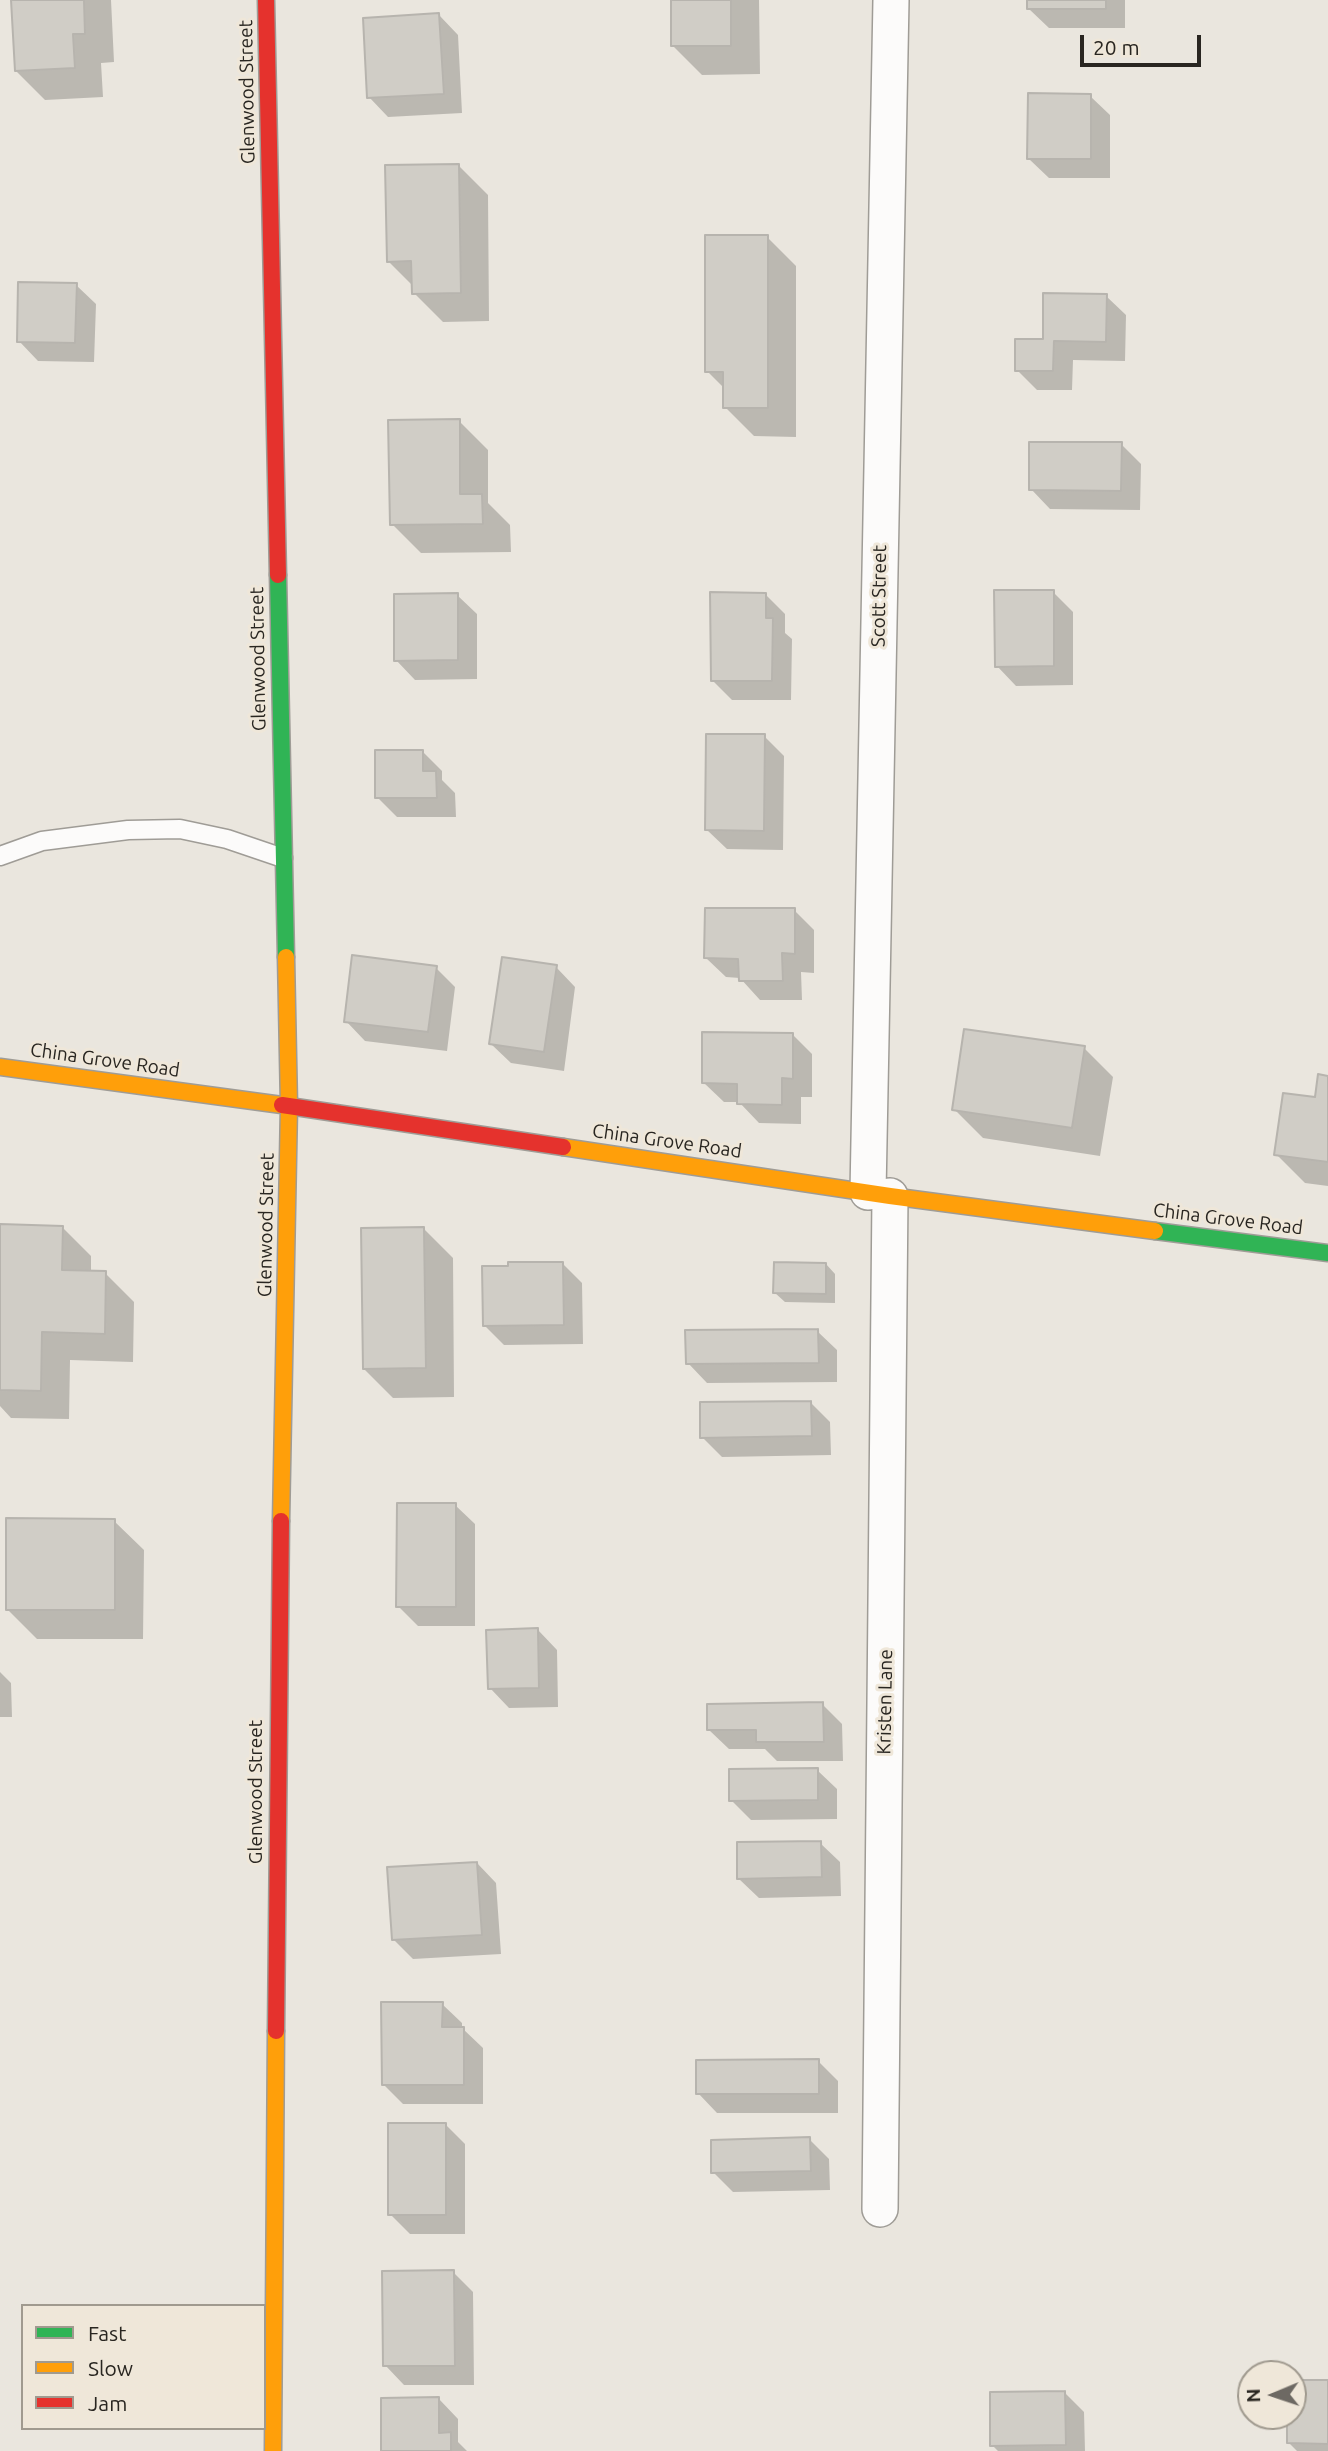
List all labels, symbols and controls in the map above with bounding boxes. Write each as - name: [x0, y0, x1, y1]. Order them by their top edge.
- street label: Glenwood Street: [234, 20, 260, 164]
- scale bar: [1083, 21, 1204, 65]
- text: 20 m: [1093, 35, 1140, 59]
- street label: Scott Street: [867, 545, 891, 647]
- street label: Glenwood Street: [245, 587, 271, 731]
- street label: China Grove Road: [29, 1038, 181, 1082]
- street label: China Grove Road: [591, 1119, 743, 1163]
- street label: Glenwood Street: [253, 1153, 279, 1297]
- street label: China Grove Road: [1152, 1198, 1304, 1240]
- street label: Kristen Lane: [873, 1649, 897, 1755]
- street label: Glenwood Street: [245, 1720, 267, 1864]
- legend: [21, 2304, 266, 2430]
- text: Fast: [88, 2321, 126, 2345]
- text: Slow: [88, 2356, 133, 2380]
- north arrow: [1237, 2360, 1307, 2430]
- text: N: [1242, 2388, 1264, 2403]
- text: Jam: [88, 2391, 127, 2415]

